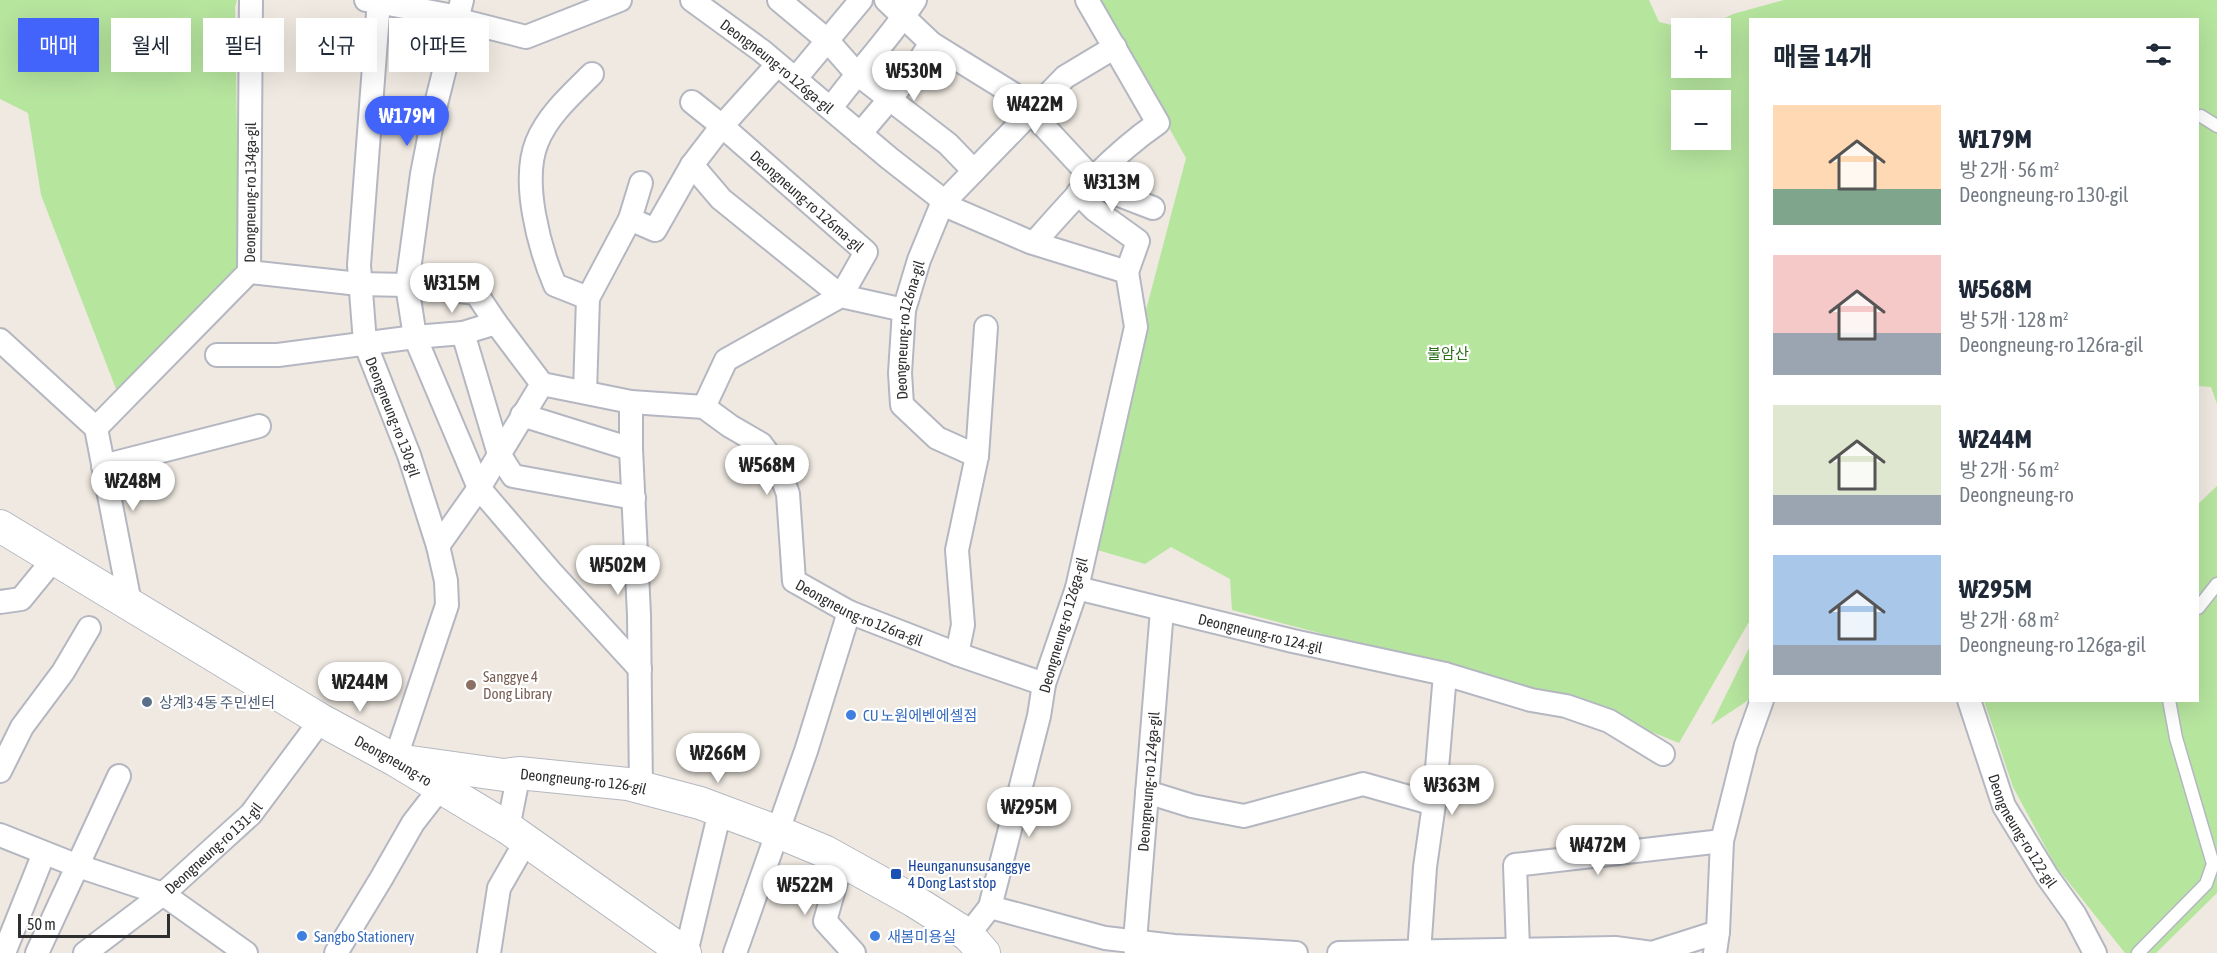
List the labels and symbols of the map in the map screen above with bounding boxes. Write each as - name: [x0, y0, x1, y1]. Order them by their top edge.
- street label: Deongneung-ro 126ga-gil: [718, 15, 838, 117]
- pin: ₩530M: [872, 51, 956, 102]
- pin: ₩422M: [993, 84, 1077, 135]
- pin: ₩179M: [365, 96, 449, 147]
- street label: Deongneung-ro 134ga-gil: [241, 122, 259, 263]
- street label: Deongneung-ro 126ma-gil: [747, 147, 868, 255]
- pin: ₩313M: [1070, 162, 1154, 213]
- street label: Deongneung-ro 126na-gil: [891, 258, 927, 400]
- pin: ₩315M: [410, 263, 494, 314]
- park label: 불암산: [1427, 345, 1469, 362]
- street label: Deongneung-ro 130-gil: [363, 354, 424, 479]
- pin: ₩568M: [725, 445, 809, 496]
- pin: ₩248M: [91, 461, 175, 512]
- pin: ₩502M: [576, 545, 660, 596]
- street label: Deongneung-ro 126ga-gil: [1036, 555, 1090, 695]
- street label: Deongneung-ro 126ra-gil: [793, 575, 926, 648]
- street label: Deongneung-ro 124-gil: [1197, 610, 1324, 656]
- pin: ₩244M: [318, 662, 402, 713]
- place label: Sanggye 4 Dong Library: [483, 668, 552, 702]
- marker: Sanggye 4 Dong Library: [464, 678, 478, 692]
- place label: 상계3·4동 주민센터: [159, 694, 275, 711]
- marker: 상계3·4동 주민센터: [140, 695, 154, 709]
- place label: CU 노원에벤에셀점: [863, 707, 977, 724]
- marker: CU 노원에벤에셀점: [844, 708, 858, 722]
- street label: Deongneung-ro 124ga-gil: [1134, 711, 1162, 852]
- street label: Deongneung-ro: [352, 731, 435, 789]
- pin: ₩266M: [676, 733, 760, 784]
- street label: Deongneung-ro 126-gil: [520, 765, 649, 797]
- pin: ₩363M: [1410, 765, 1494, 816]
- street label: Deongneung-ro 122-gil: [1986, 772, 2061, 891]
- pin: ₩295M: [987, 787, 1071, 838]
- street label: Deongneung-ro 131-gil: [161, 799, 265, 897]
- pin: ₩472M: [1556, 825, 1640, 876]
- place label: Heunganunsusanggye 4 Dong Last stop: [908, 857, 1031, 891]
- pin: ₩522M: [763, 865, 847, 916]
- marker: Heunganunsusanggye 4 Dong Last stop: [889, 867, 903, 881]
- scale bar: [18, 911, 170, 938]
- place label: Sangbo Stationery: [314, 928, 414, 945]
- place label: 새봄미용실: [887, 928, 956, 945]
- marker: Sangbo Stationery: [295, 929, 309, 943]
- marker: 새봄미용실: [868, 929, 882, 943]

